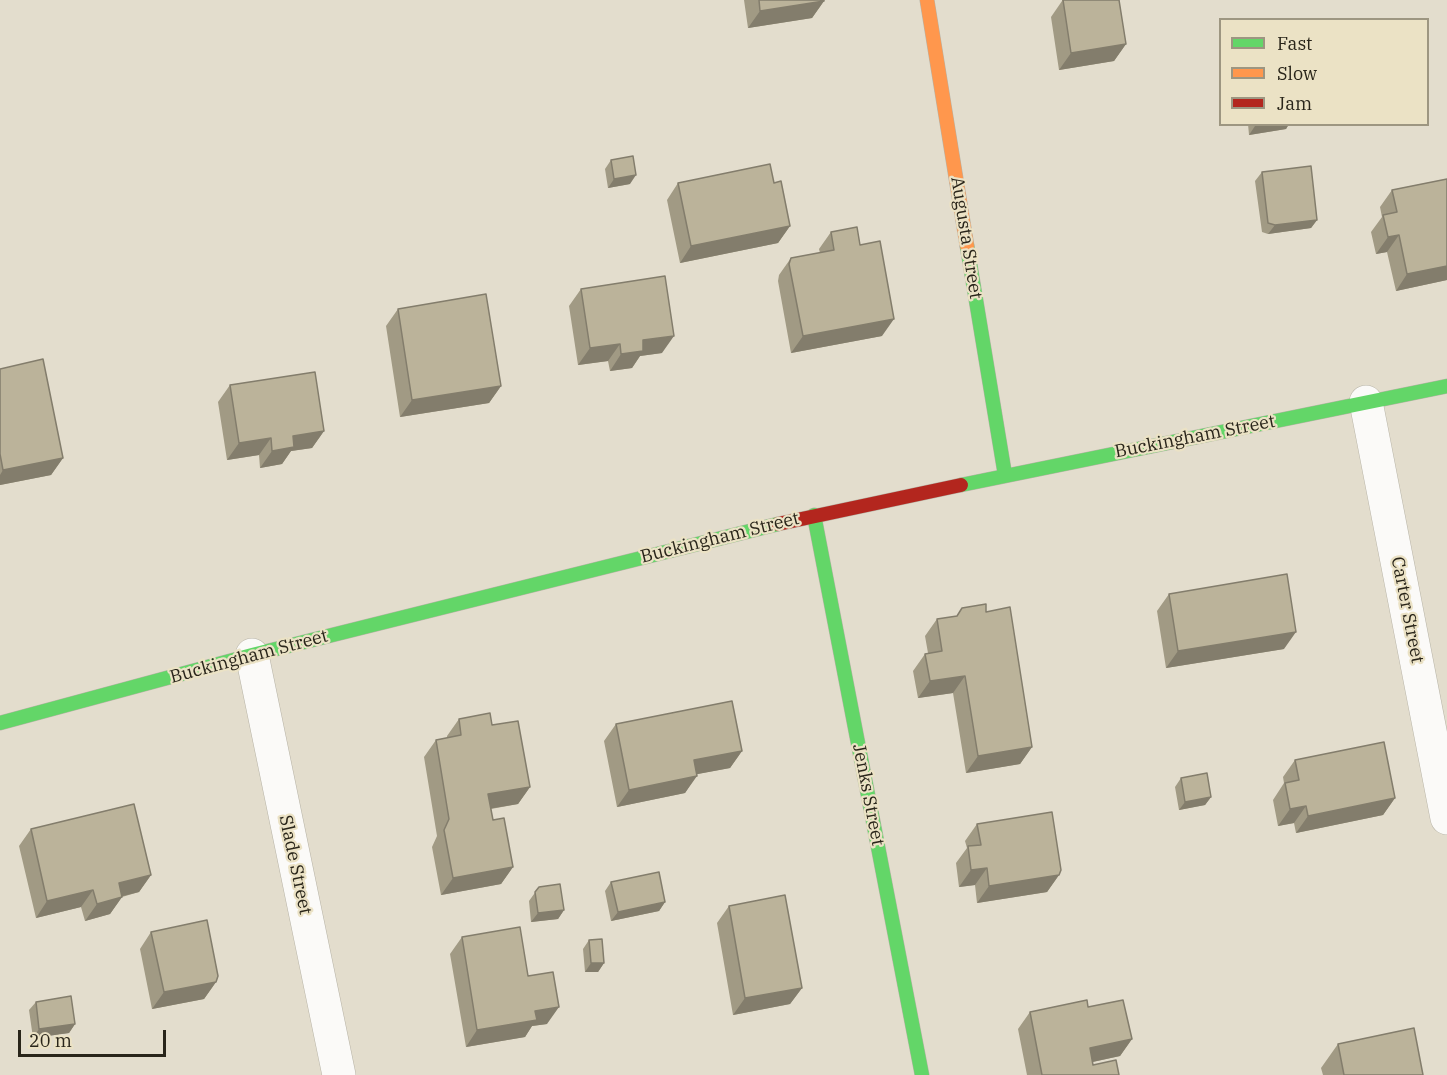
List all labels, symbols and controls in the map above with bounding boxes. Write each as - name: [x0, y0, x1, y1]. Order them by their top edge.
- legend: [1219, 18, 1429, 126]
- text: Fast: [1277, 32, 1312, 55]
- text: Slow: [1277, 62, 1317, 85]
- text: Jam: [1277, 92, 1312, 115]
- street label: Augusta Street: [946, 175, 986, 301]
- street label: Buckingham Street: [1113, 411, 1277, 463]
- street label: Buckingham Street: [638, 508, 802, 568]
- street label: Carter Street: [1386, 555, 1428, 665]
- street label: Buckingham Street: [168, 626, 330, 688]
- street label: Jenks Street: [848, 742, 888, 848]
- street label: Slade Street: [274, 813, 316, 917]
- scale bar: [21, 1018, 170, 1056]
- text: 20 m: [29, 1029, 72, 1052]

